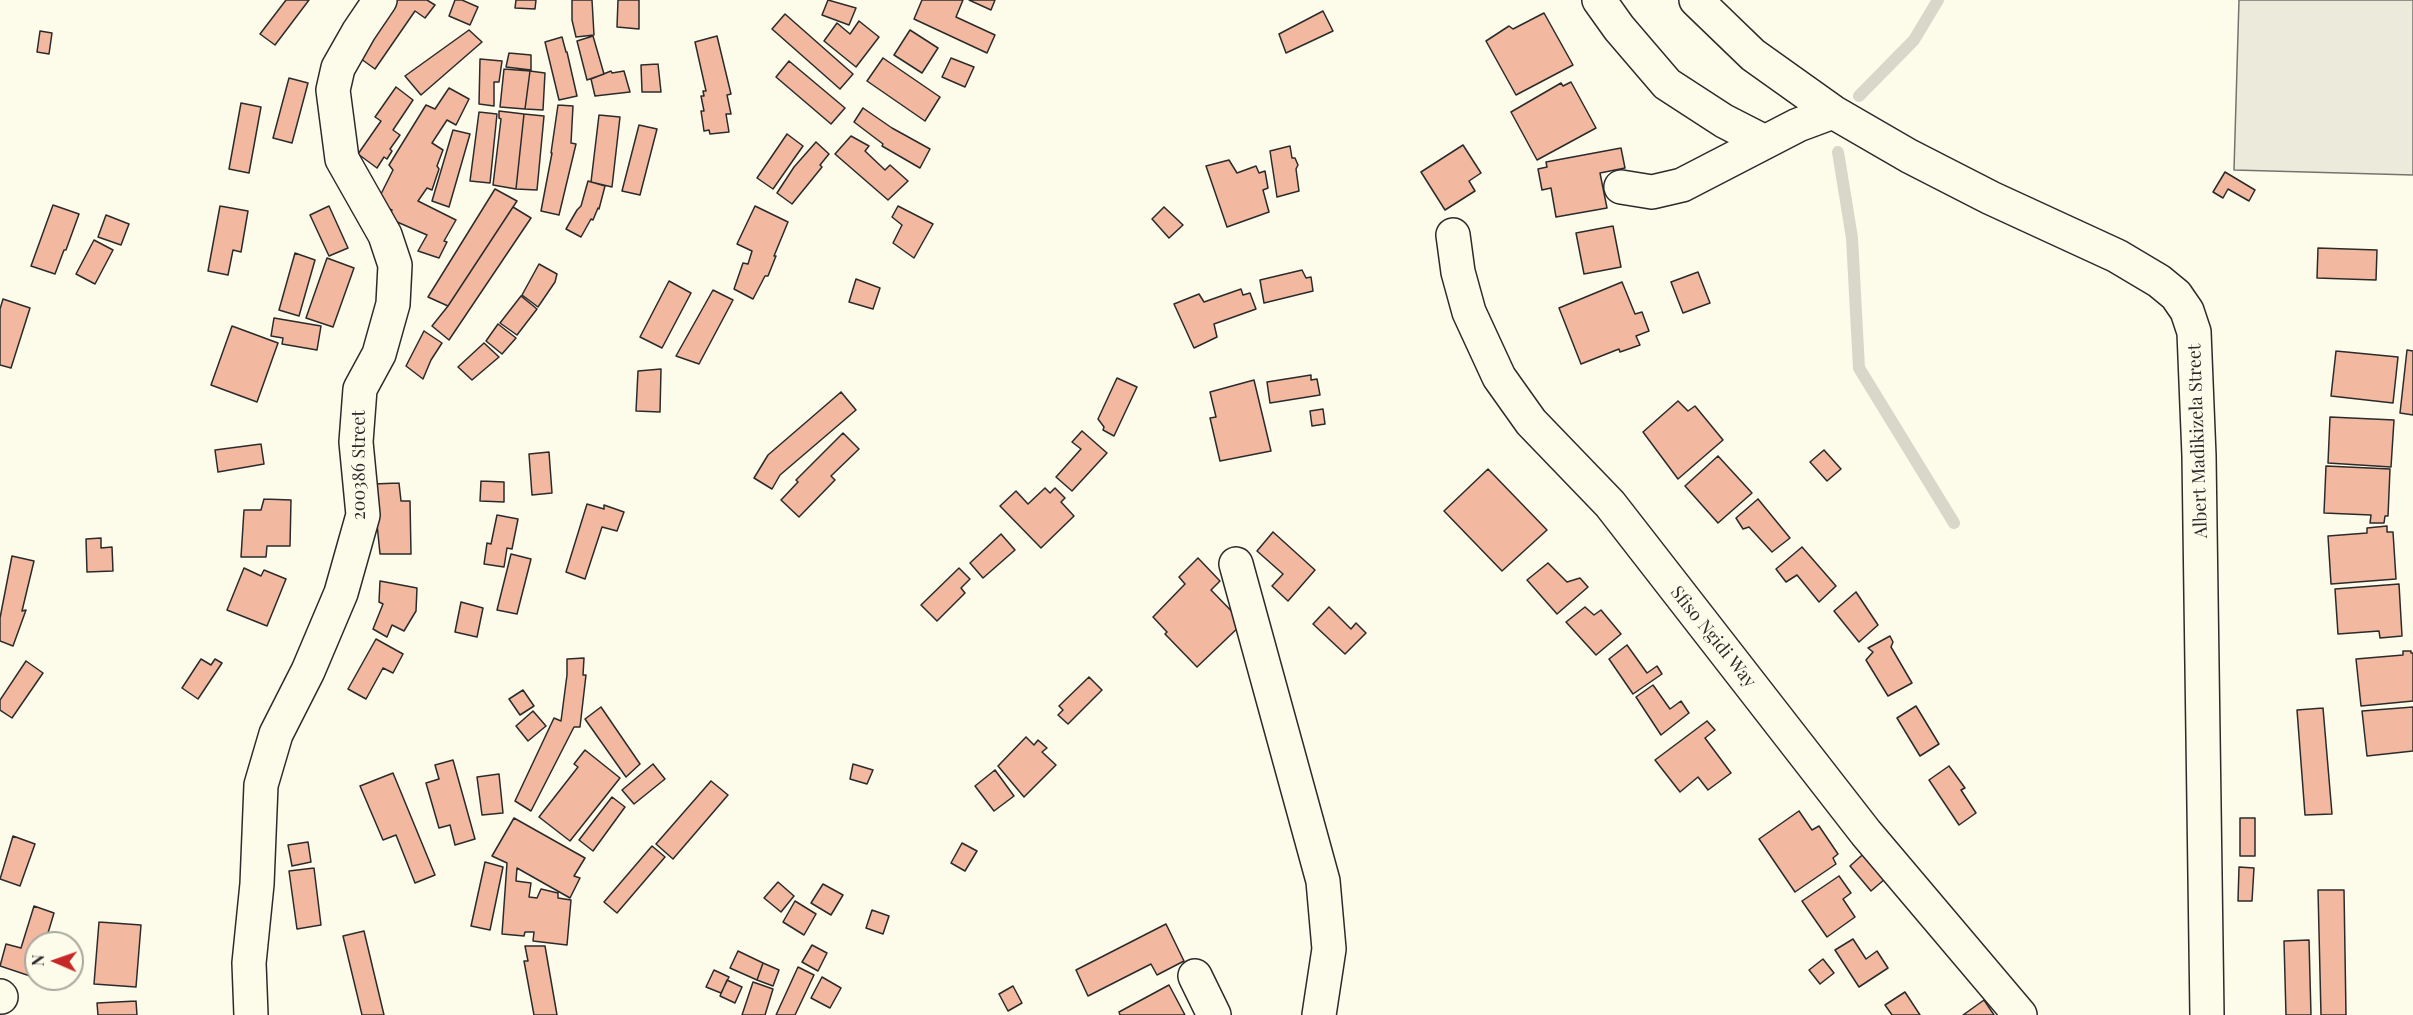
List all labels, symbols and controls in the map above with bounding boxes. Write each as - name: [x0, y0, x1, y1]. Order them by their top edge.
- street label: Albert Madikizela Street: [2184, 343, 2212, 539]
- street label: 200386 Street: [348, 410, 370, 520]
- street label: Sfiso Ngidi Way: [1666, 582, 1760, 692]
- north arrow: [24, 931, 84, 991]
- text: N: [27, 954, 48, 967]

